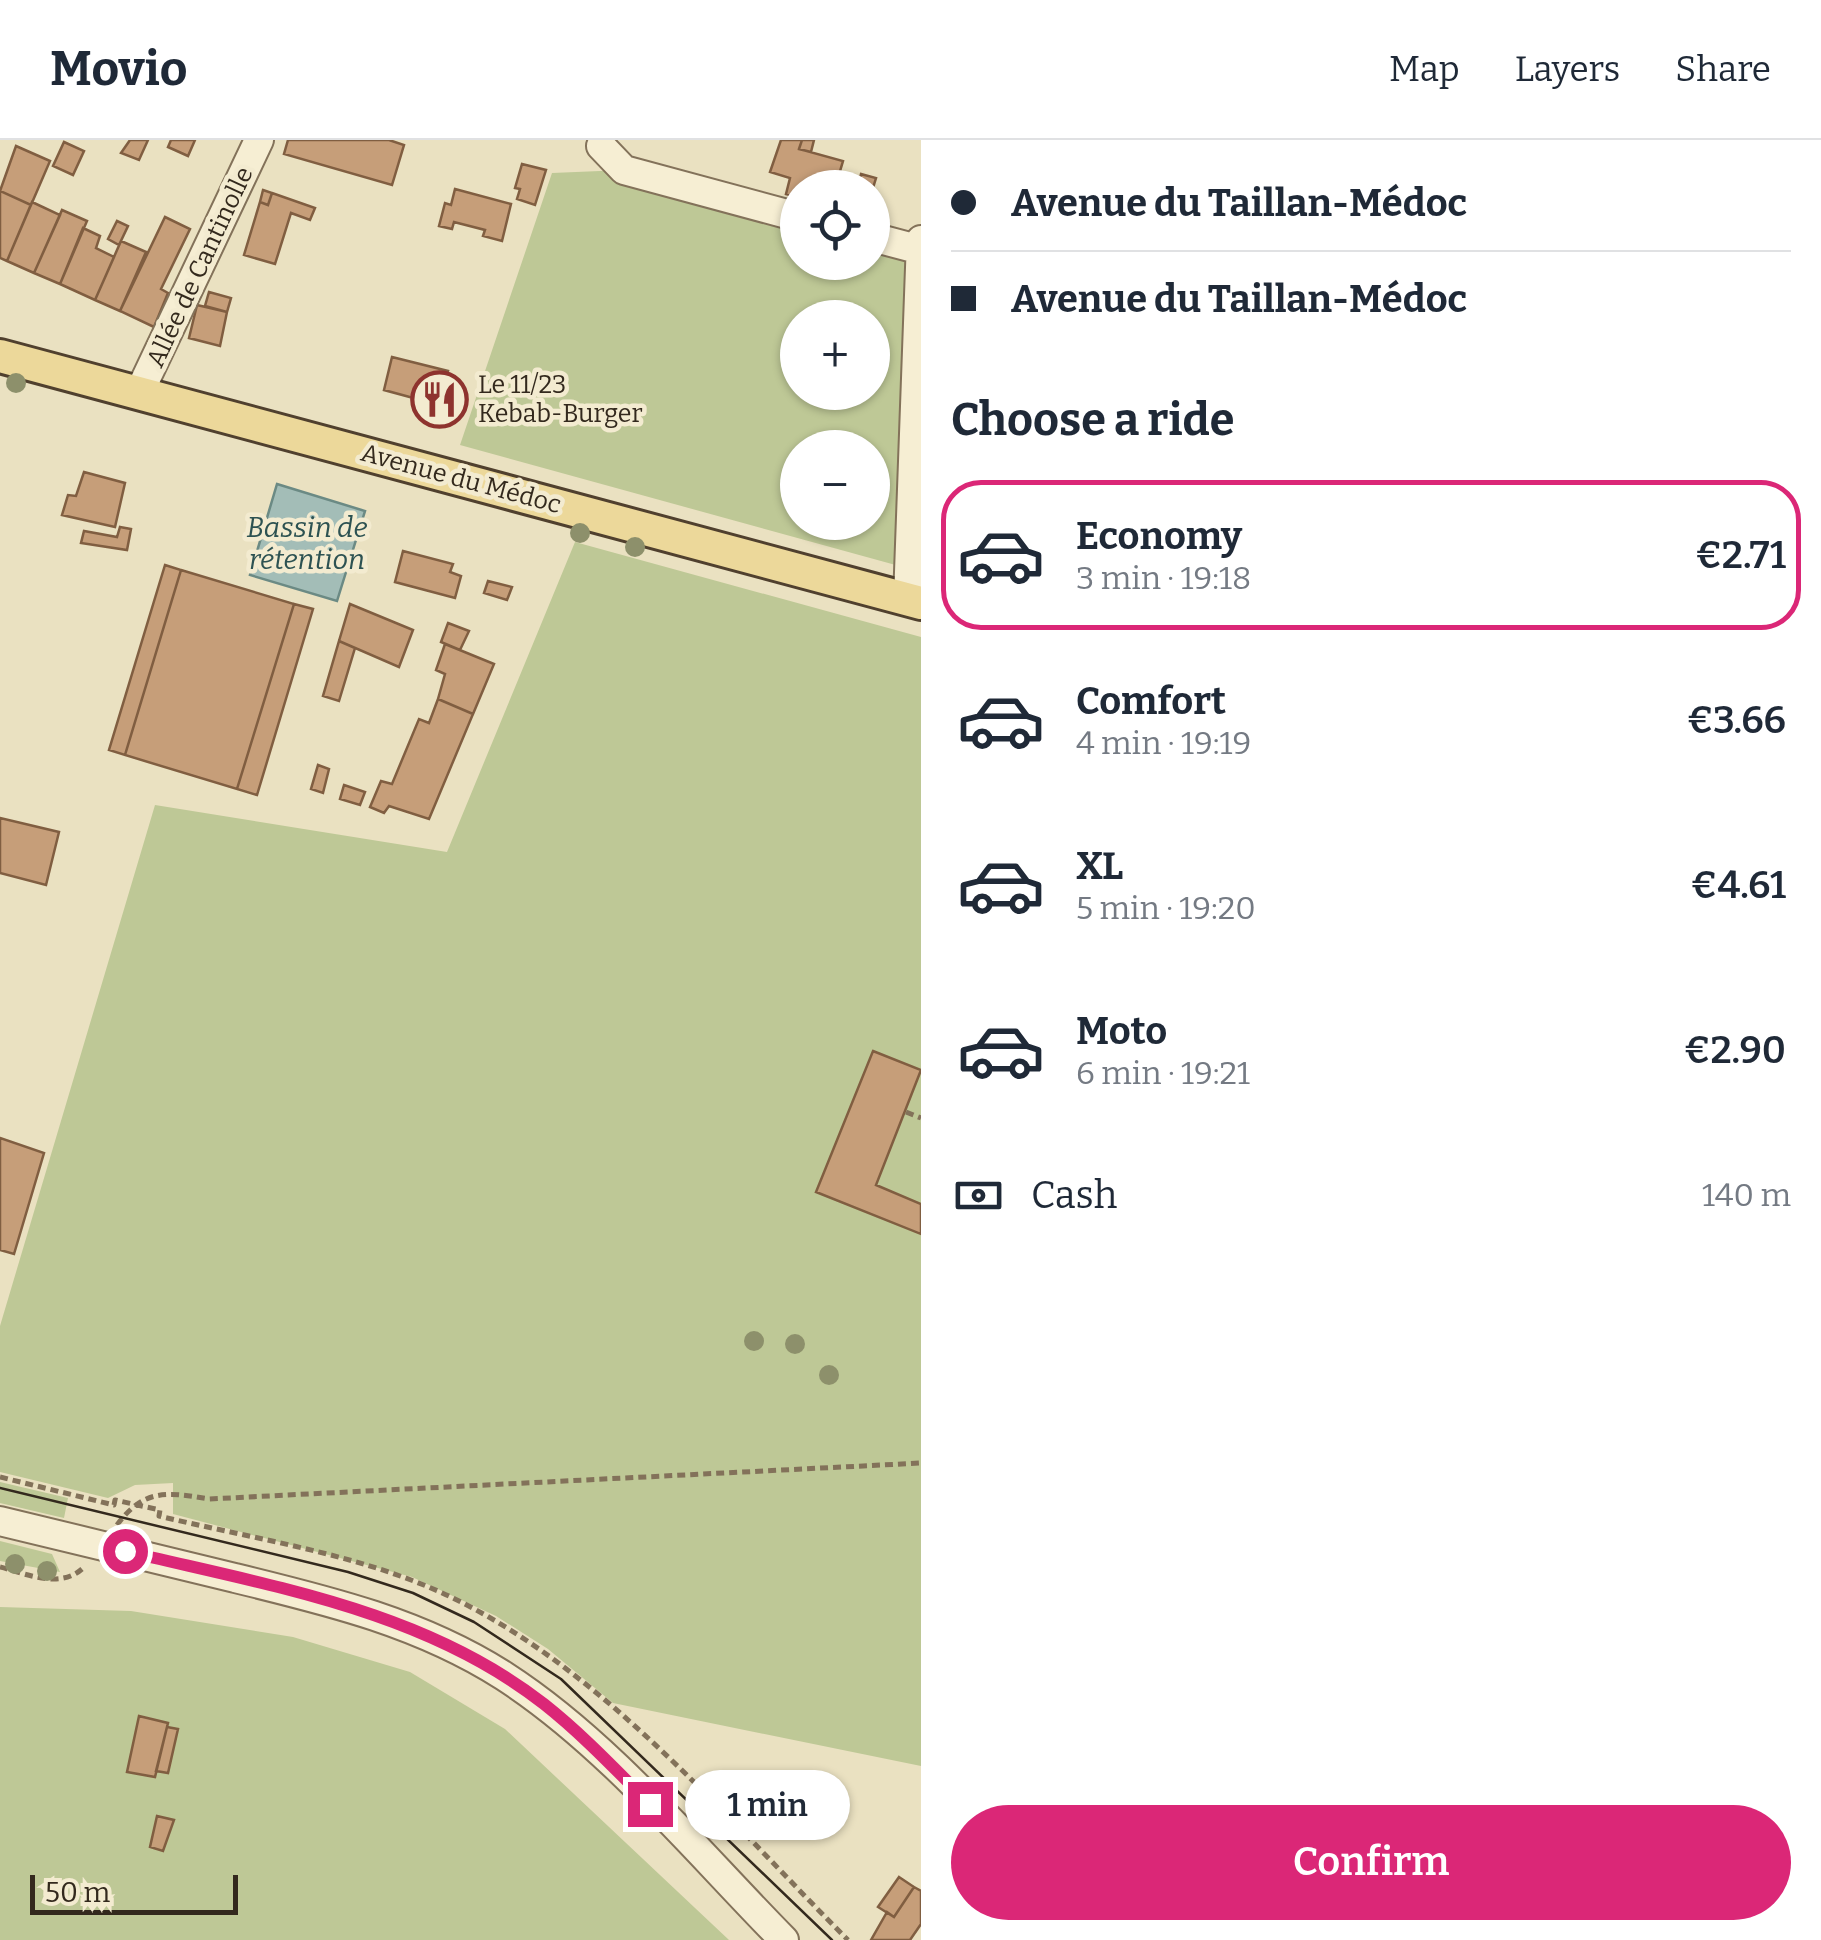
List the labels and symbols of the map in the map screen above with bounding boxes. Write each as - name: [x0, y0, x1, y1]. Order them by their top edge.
- street label: Allée de Cantinolle: [140, 162, 260, 372]
- restaurant icon: Le 11/23 Kebab-Burger: [409, 369, 469, 429]
- place label: Le 11/23 Kebab-Burger: [478, 370, 643, 429]
- street label: Avenue du Médoc: [358, 438, 564, 520]
- water label: Bassin de rétention: [246, 511, 368, 576]
- route start: [103, 1529, 148, 1574]
- callout: 1 min: [685, 1769, 850, 1839]
- route end: [628, 1782, 673, 1827]
- scale bar: [30, 1870, 238, 1914]

